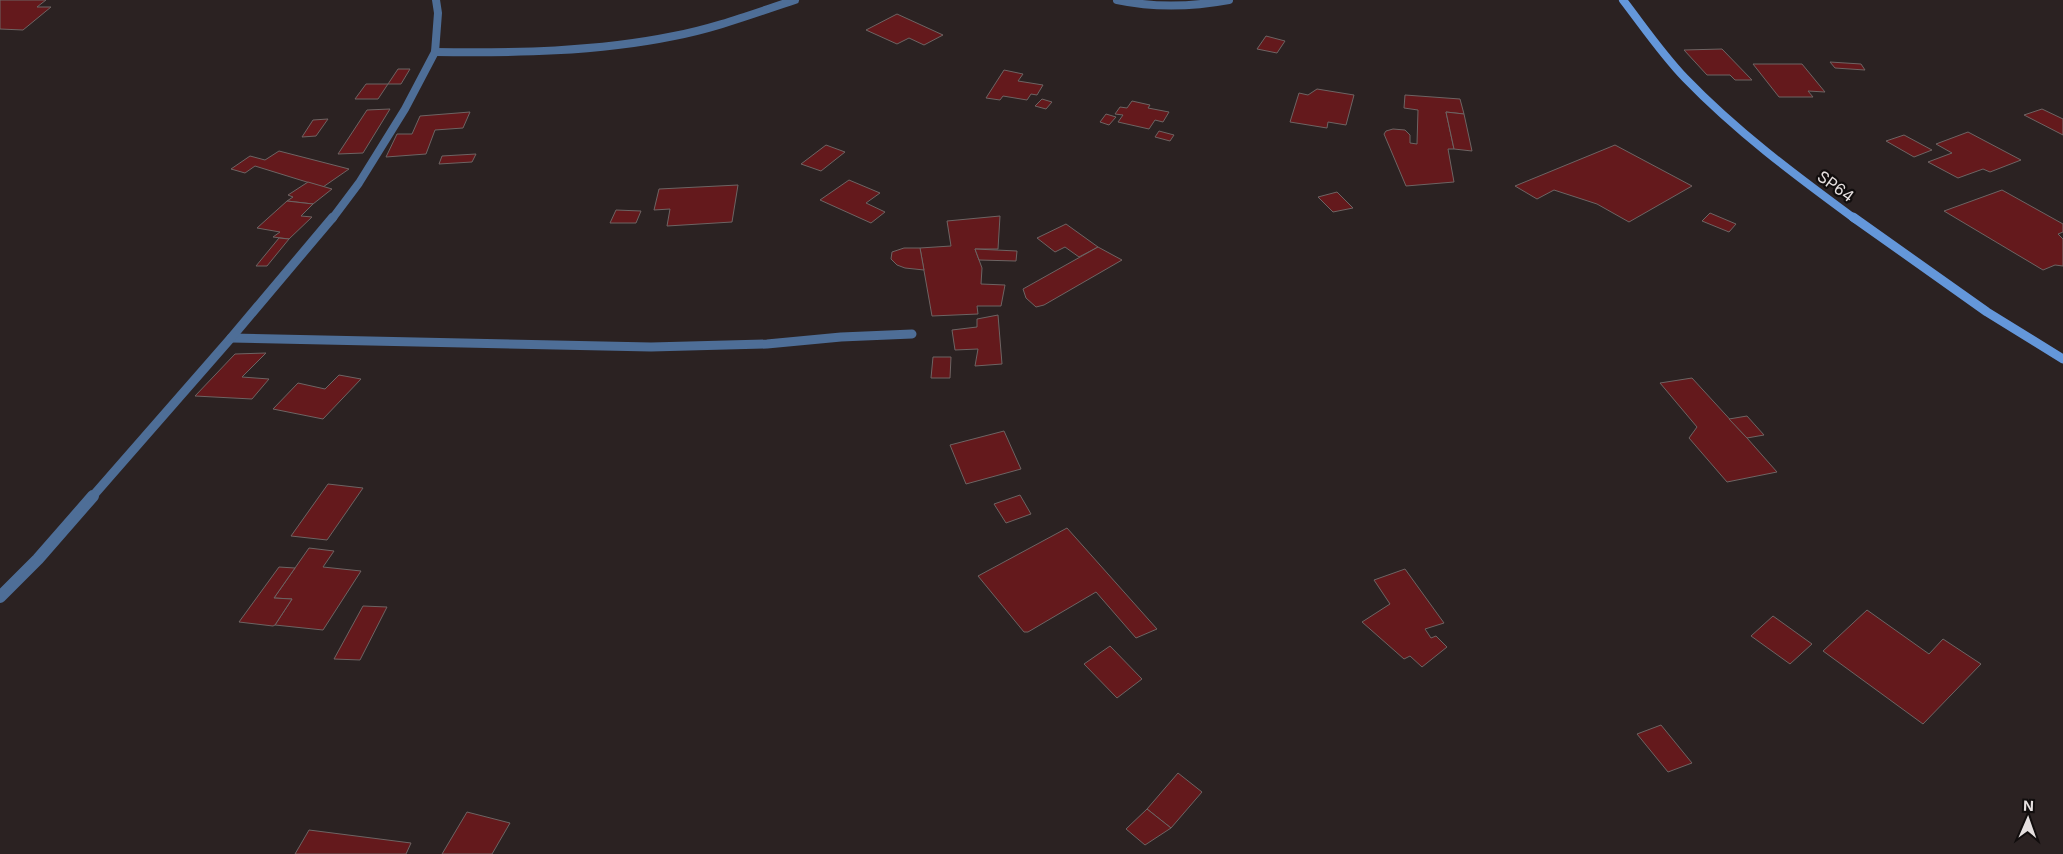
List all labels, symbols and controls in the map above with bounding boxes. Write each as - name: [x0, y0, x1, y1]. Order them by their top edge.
- street label: SP64: [1814, 166, 1858, 206]
- north arrow: [2003, 794, 2053, 844]
- text: N: [2023, 797, 2034, 814]

